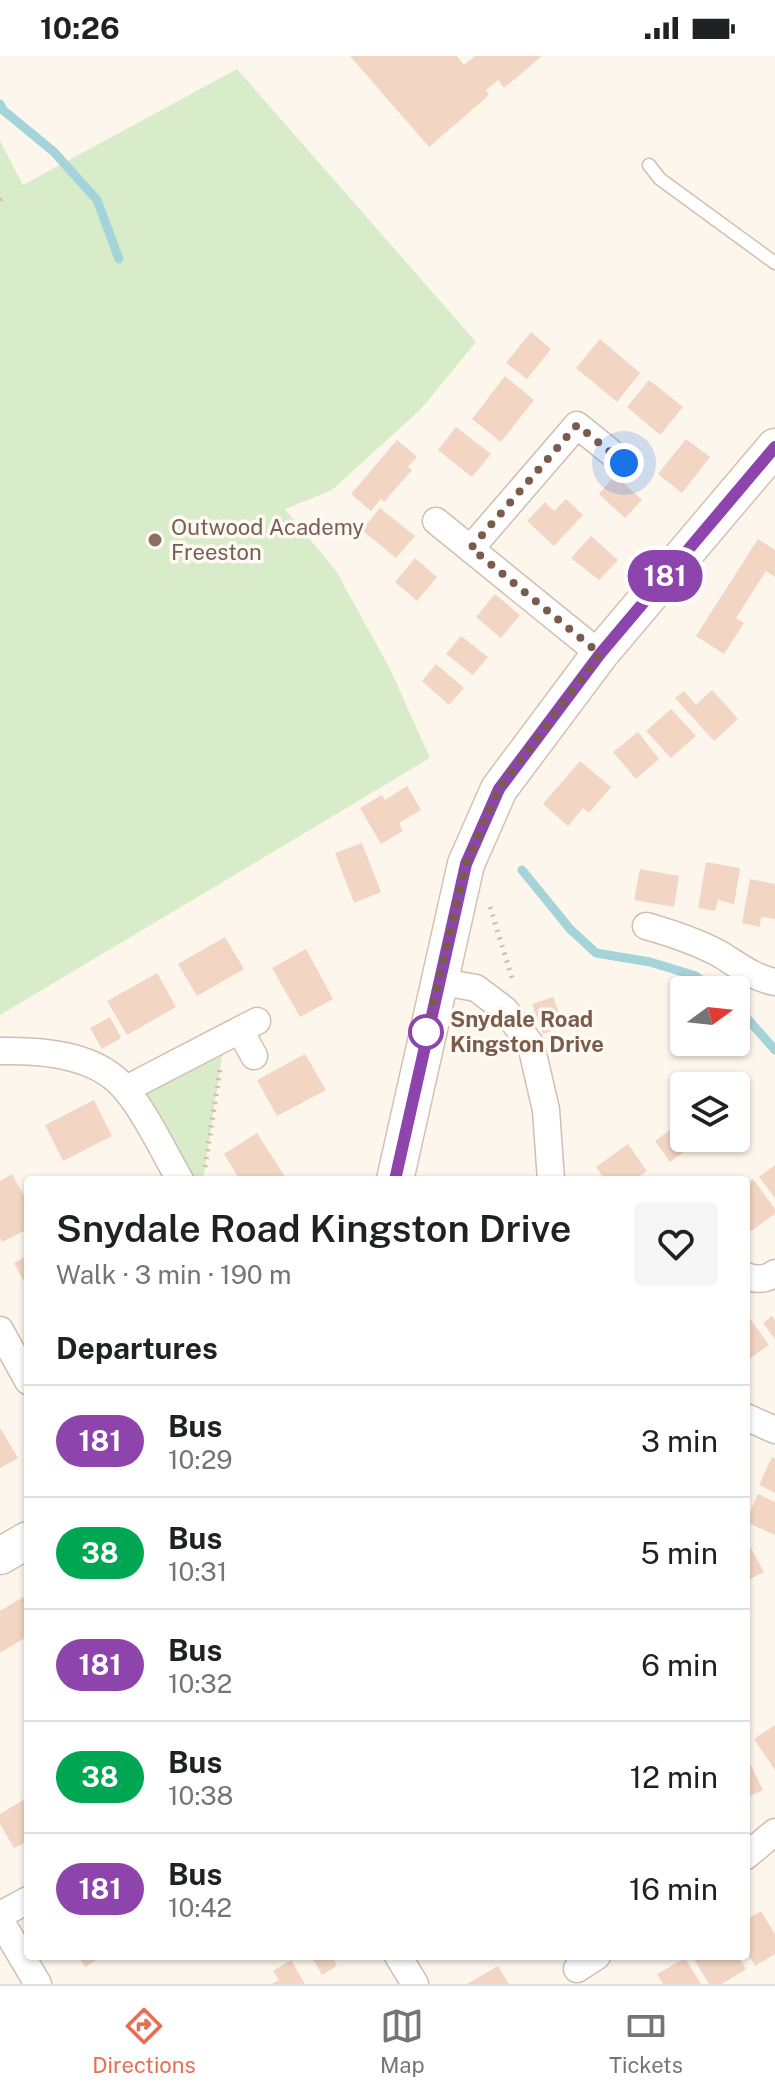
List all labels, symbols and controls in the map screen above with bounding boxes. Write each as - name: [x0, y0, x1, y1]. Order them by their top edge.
- text: 10:26: [40, 10, 120, 46]
- your location: [604, 443, 644, 483]
- place label: Outwood Academy Freeston: [171, 514, 364, 565]
- marker: Outwood Academy Freeston: [146, 531, 164, 549]
- line badge: 181: [619, 550, 711, 602]
- text: 181: [644, 559, 686, 592]
- north arrow: [670, 976, 750, 1056]
- map controls: [670, 976, 750, 1152]
- place label: Snydale Road Kingston Drive: [450, 1006, 604, 1057]
- marker: Snydale Road Kingston Drive: [409, 1015, 443, 1049]
- button: layers: [670, 1072, 750, 1152]
- button: heart: [634, 1202, 718, 1286]
- text: Snydale Road Kingston Drive: [56, 1206, 571, 1251]
- text: Walk · 3 min · 190 m: [56, 1259, 291, 1290]
- text: Departures: [56, 1330, 218, 1366]
- text: Bus: [168, 1408, 222, 1444]
- text: 3 min: [641, 1423, 718, 1459]
- text: 181: [79, 1424, 121, 1457]
- text: 10:29: [168, 1444, 233, 1475]
- text: Bus: [168, 1520, 222, 1556]
- text: 5 min: [641, 1535, 718, 1571]
- text: 38: [81, 1536, 119, 1569]
- text: 10:31: [168, 1556, 227, 1587]
- text: Bus: [168, 1632, 222, 1668]
- text: 6 min: [641, 1647, 718, 1683]
- text: 181: [79, 1648, 121, 1681]
- text: 10:32: [168, 1668, 232, 1699]
- text: Bus: [168, 1744, 222, 1780]
- text: 12 min: [630, 1759, 718, 1795]
- text: 38: [81, 1760, 119, 1793]
- text: 10:38: [168, 1780, 233, 1811]
- text: Bus: [168, 1856, 222, 1892]
- text: 16 min: [629, 1871, 718, 1907]
- text: 181: [79, 1872, 121, 1905]
- text: 10:42: [168, 1892, 232, 1923]
- tab: Directions: [92, 2004, 196, 2078]
- tab: Map: [380, 2004, 425, 2078]
- tab: Tickets: [609, 2004, 683, 2078]

